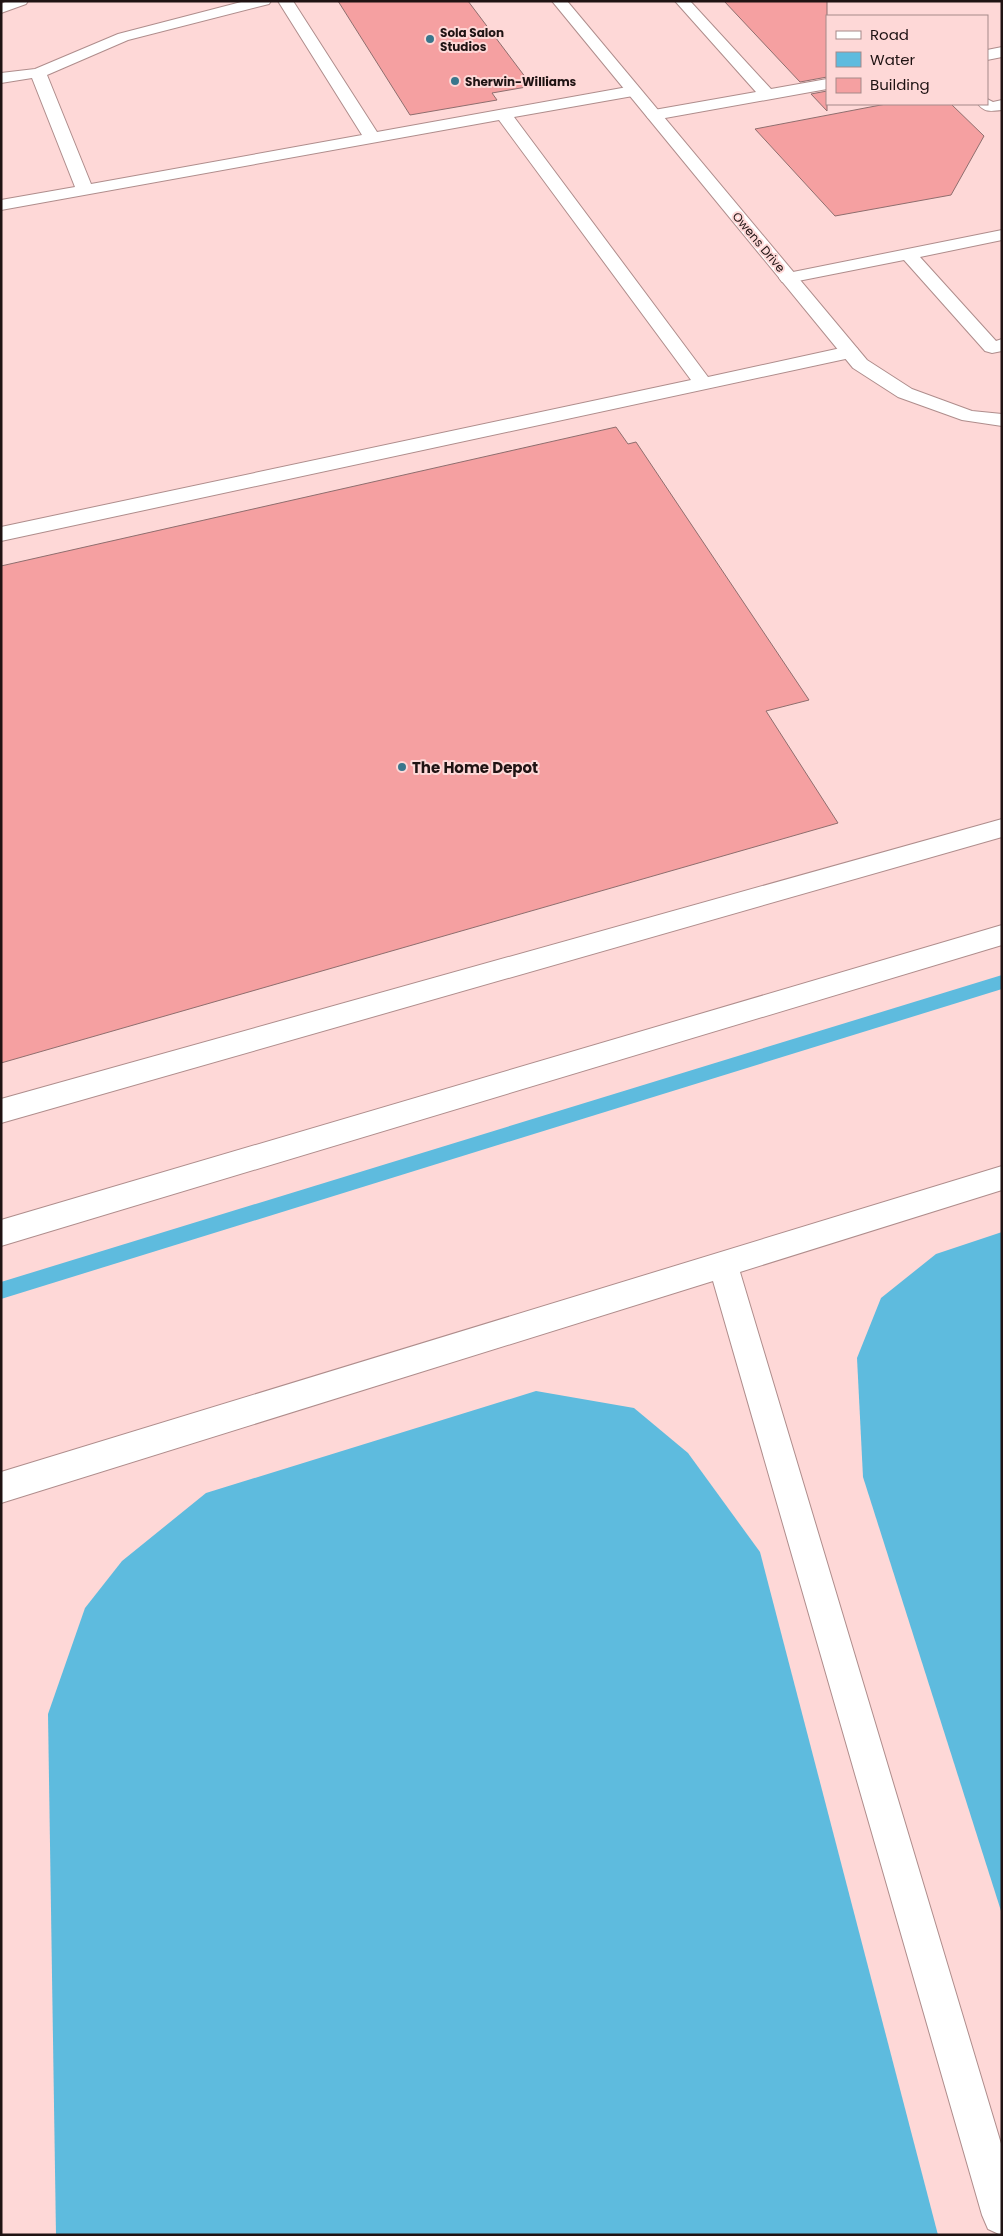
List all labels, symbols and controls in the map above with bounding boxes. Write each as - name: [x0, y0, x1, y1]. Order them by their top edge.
- legend: [826, 15, 988, 105]
- place label: Sola Salon Studios: [440, 24, 504, 55]
- text: Road: [870, 24, 909, 45]
- marker: Sola Salon Studios: [424, 33, 436, 45]
- text: Water: [870, 49, 916, 70]
- place label: Sherwin-Williams: [465, 73, 577, 90]
- text: Building: [870, 74, 930, 95]
- marker: Sherwin-Williams: [449, 75, 461, 87]
- street label: Owens Drive: [729, 208, 789, 276]
- place label: The Home Depot: [412, 757, 538, 778]
- marker: The Home Depot: [396, 761, 408, 773]

